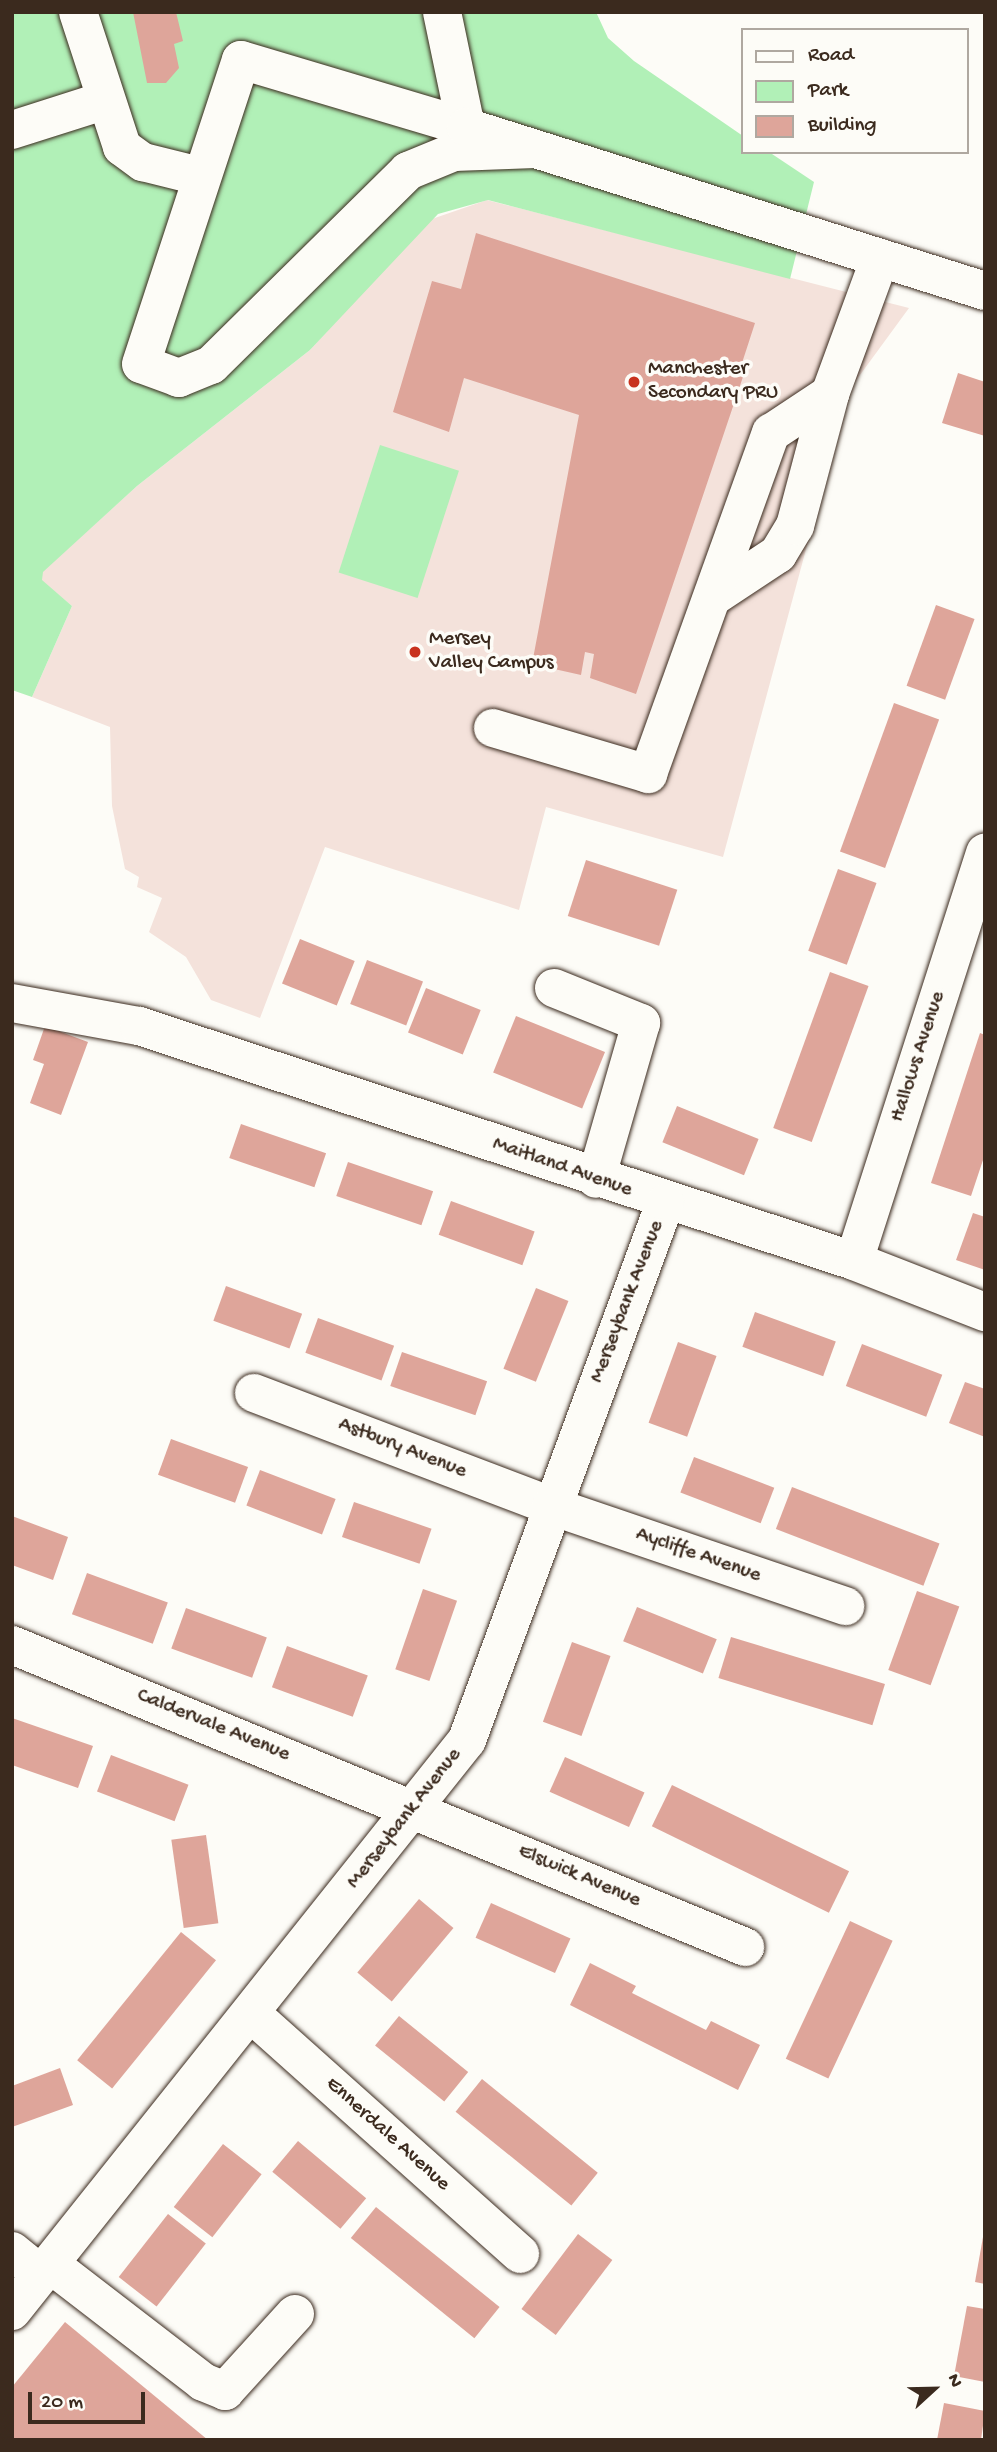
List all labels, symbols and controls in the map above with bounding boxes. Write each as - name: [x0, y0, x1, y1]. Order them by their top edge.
- legend: [741, 28, 969, 154]
- text: Road: [808, 44, 854, 69]
- text: Park: [808, 79, 848, 104]
- text: Building: [808, 114, 877, 139]
- place label: Manchester Secondary PRU: [648, 357, 778, 407]
- marker: Manchester Secondary PRU: [626, 374, 642, 390]
- place label: Mersey Valley Campus: [429, 627, 554, 677]
- marker: Mersey Valley Campus: [407, 644, 423, 660]
- street label: Hallows Avenue: [886, 988, 952, 1126]
- street label: Maitland Avenue: [489, 1132, 635, 1204]
- street label: Merseybank Avenue: [585, 1217, 671, 1387]
- street label: Astbury Avenue: [334, 1413, 470, 1485]
- street label: Aycliffe Avenue: [632, 1523, 764, 1589]
- street label: Caldervale Avenue: [133, 1684, 293, 1768]
- street label: Merseybank Avenue: [342, 1743, 468, 1895]
- street label: Elswick Avenue: [514, 1840, 644, 1914]
- street label: Ennerdale Avenue: [320, 2072, 454, 2198]
- north arrow: [899, 2354, 969, 2424]
- text: N: [941, 2371, 967, 2391]
- scale bar: [32, 2378, 149, 2422]
- text: 20 m: [41, 2391, 83, 2416]

